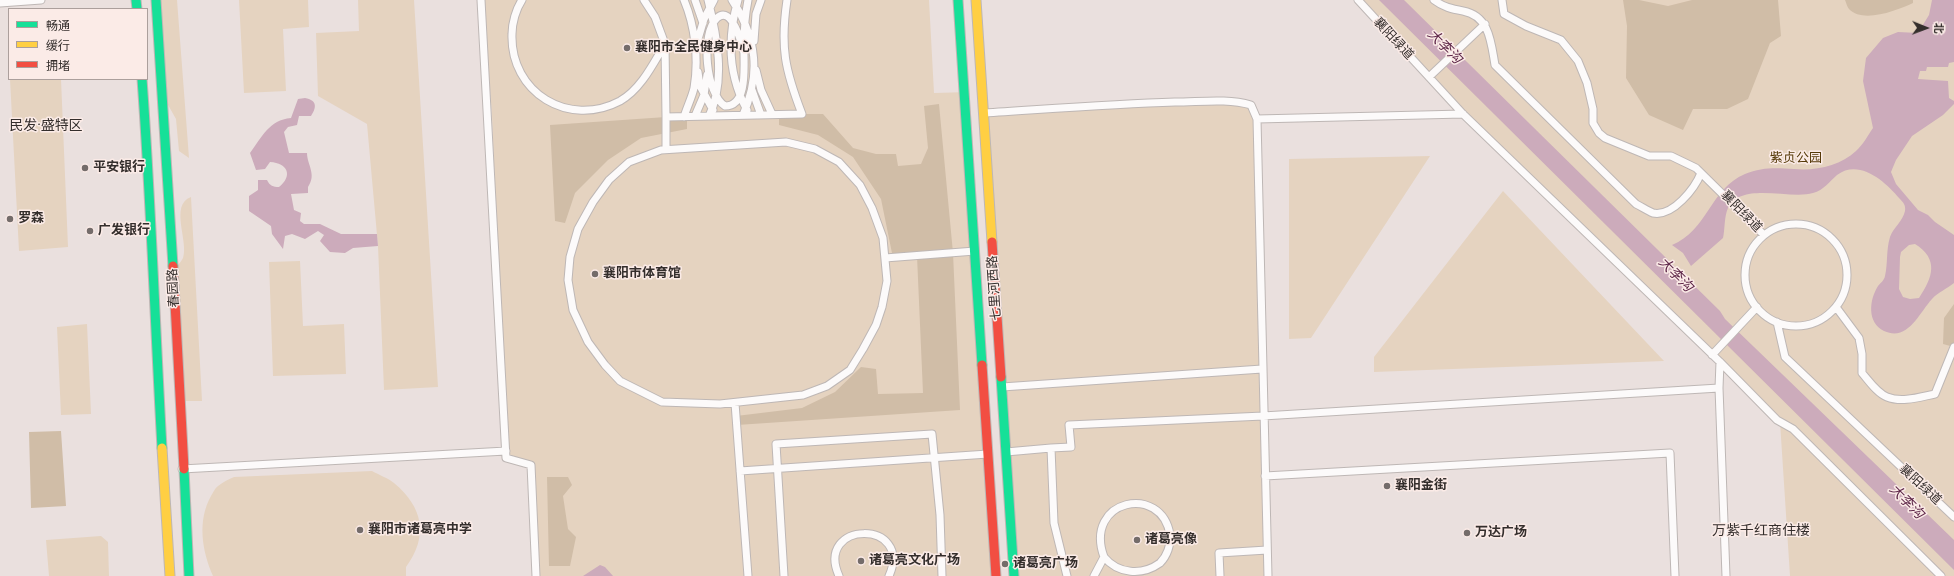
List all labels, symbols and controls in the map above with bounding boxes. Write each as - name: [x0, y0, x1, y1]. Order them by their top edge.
- legend: [8, 8, 148, 80]
- north arrow: [1906, 8, 1946, 48]
- street label: 襄阳绿道: [1370, 15, 1416, 63]
- text: 畅通: [46, 19, 70, 33]
- text: 北: [1932, 23, 1945, 34]
- water label: 大李沟: [1423, 26, 1465, 68]
- text: 缓行: [46, 39, 70, 53]
- place label: 襄阳市全民健身中心: [635, 40, 752, 56]
- marker: 襄阳市全民健身中心: [622, 43, 632, 53]
- text: 拥堵: [46, 59, 70, 73]
- district label: 民发·盛特区: [9, 118, 83, 134]
- park label: 紫贞公园: [1770, 151, 1822, 167]
- place label: 平安银行: [93, 160, 145, 176]
- marker: 平安银行: [80, 163, 90, 173]
- street label: 襄阳绿道: [1717, 188, 1765, 236]
- place label: 罗森: [18, 211, 44, 227]
- marker: 罗森: [5, 214, 15, 224]
- place label: 广发银行: [98, 223, 150, 239]
- marker: 广发银行: [85, 226, 95, 236]
- water label: 大李沟: [1654, 254, 1696, 296]
- street label: 七里河西路: [985, 255, 1005, 321]
- place label: 襄阳市体育馆: [603, 266, 681, 282]
- street label: 春园路: [165, 268, 183, 308]
- marker: 襄阳市体育馆: [590, 269, 600, 279]
- street label: 襄阳绿道: [1896, 462, 1944, 508]
- place label: 襄阳金街: [1395, 478, 1447, 494]
- marker: 襄阳金街: [1382, 481, 1392, 491]
- water label: 大李沟: [1885, 481, 1927, 523]
- place label: 襄阳市诸葛亮中学: [368, 522, 472, 538]
- district label: 万紫千红商住楼: [1712, 523, 1810, 539]
- marker: 襄阳市诸葛亮中学: [355, 525, 365, 535]
- place label: 万达广场: [1475, 525, 1527, 541]
- marker: 万达广场: [1462, 528, 1472, 538]
- place label: 诸葛亮像: [1145, 532, 1197, 548]
- marker: 诸葛亮像: [1132, 535, 1142, 545]
- place label: 诸葛亮文化广场: [869, 553, 960, 569]
- marker: 诸葛亮文化广场: [856, 556, 866, 566]
- place label: 诸葛亮广场: [1013, 556, 1078, 572]
- marker: 诸葛亮广场: [1000, 559, 1010, 569]

